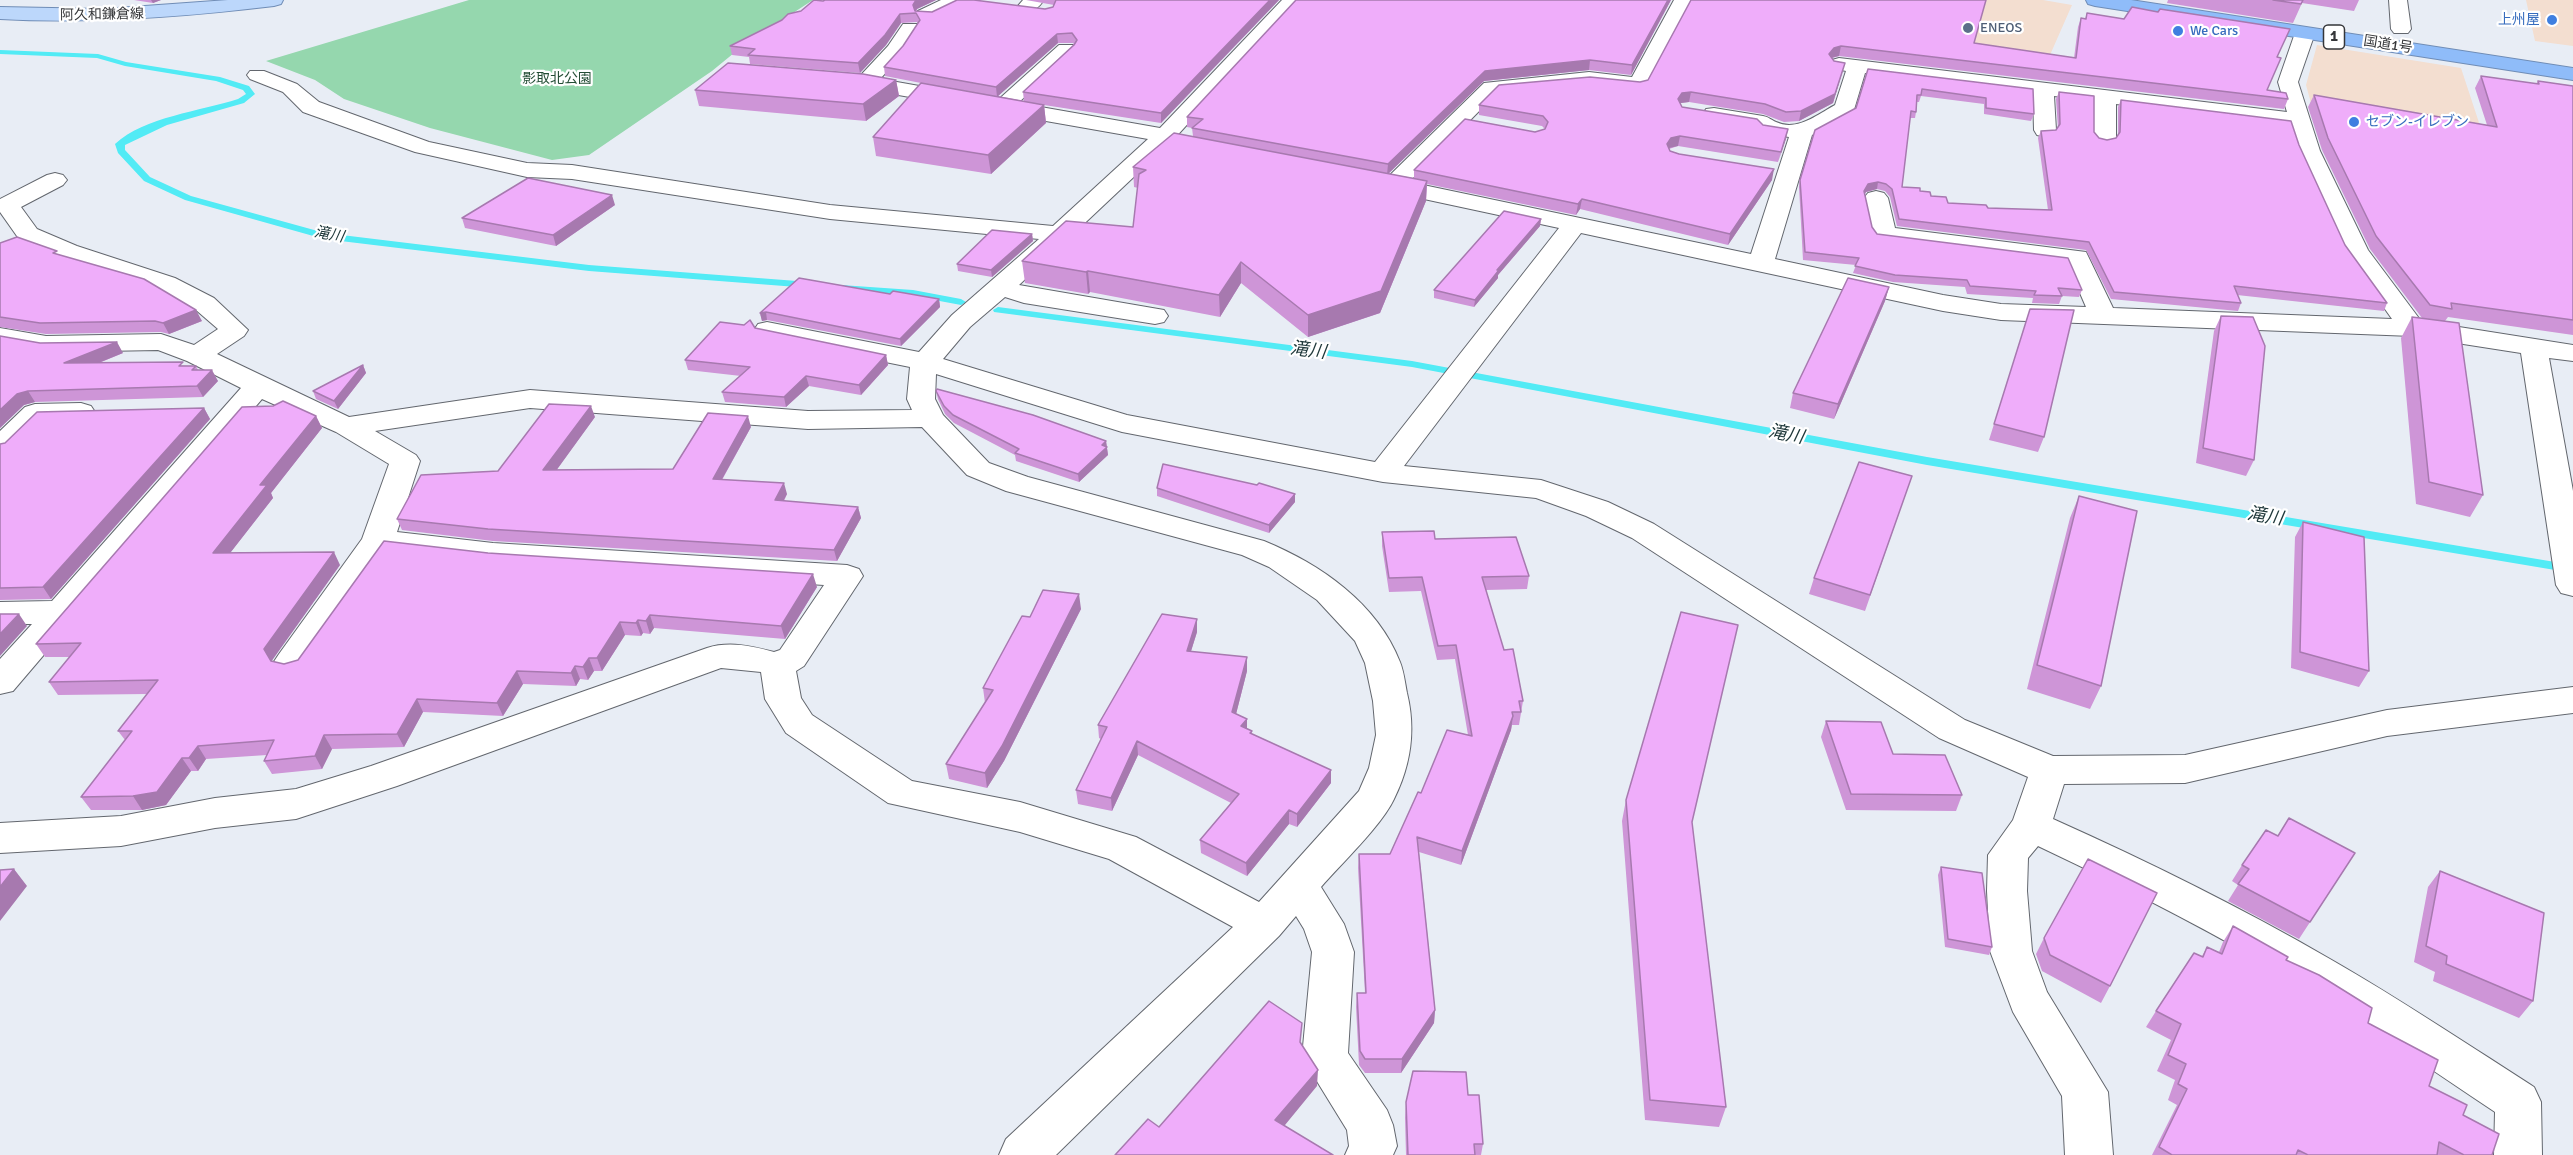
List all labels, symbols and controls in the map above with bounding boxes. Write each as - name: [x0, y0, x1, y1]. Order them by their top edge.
- street label: 阿久和鎌倉線: [60, 6, 144, 24]
- place label: 上州屋: [2498, 12, 2540, 28]
- marker: 上州屋: [2545, 13, 2559, 27]
- place label: ENEOS: [1980, 20, 2022, 36]
- marker: ENEOS: [1961, 21, 1975, 35]
- place label: We Cars: [2190, 23, 2238, 39]
- marker: We Cars: [2171, 24, 2185, 38]
- road number: 1: [2324, 25, 2344, 49]
- street label: 国道1号: [2362, 33, 2414, 57]
- park label: 影取北公園: [522, 71, 592, 87]
- place label: セブン-イレブン: [2366, 114, 2469, 130]
- marker: セブン-イレブン: [2347, 115, 2361, 129]
- water label: 滝川: [313, 224, 345, 246]
- water label: 滝川: [1289, 338, 1327, 364]
- water label: 滝川: [1766, 421, 1806, 449]
- water label: 滝川: [2246, 504, 2284, 530]

